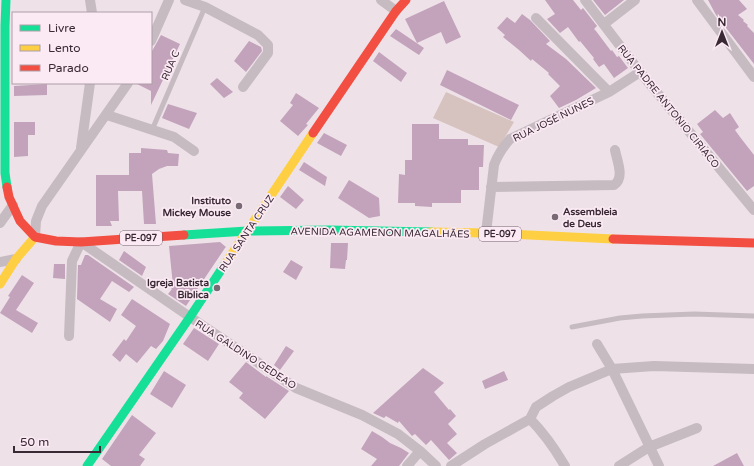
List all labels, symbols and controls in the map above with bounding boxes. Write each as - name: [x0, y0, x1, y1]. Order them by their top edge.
- legend: [12, 12, 152, 84]
- north arrow: [702, 12, 742, 52]
- text: N: [718, 16, 726, 29]
- text: Livre: [48, 21, 76, 35]
- text: Lento: [48, 41, 81, 55]
- street label: RUA PADRE ANTONIO CIRIACO: [615, 43, 722, 171]
- street label: RUA C: [159, 49, 183, 82]
- text: Parado: [48, 61, 89, 75]
- street label: RUA JOSÉ NUNES: [511, 95, 596, 145]
- street label: RUA SANTA CRUZ: [217, 193, 277, 274]
- place label: Instituto Mickey Mouse: [163, 195, 231, 219]
- marker: Instituto Mickey Mouse: [234, 201, 244, 211]
- place label: Assembleia de Deus: [563, 206, 618, 230]
- marker: Assembleia de Deus: [550, 212, 560, 222]
- street label: AVENIDA AGAMENON MAGALHÃES: [290, 225, 470, 241]
- road number: PE-097: [479, 227, 521, 241]
- road number: PE-097: [120, 231, 162, 245]
- place label: Igreja Batista Bíblica: [147, 277, 209, 301]
- marker: Igreja Batista Bíblica: [212, 283, 222, 293]
- street label: RUA GALDINO GEDEAO: [193, 318, 298, 392]
- scale bar: [14, 428, 100, 454]
- text: 50 m: [20, 435, 49, 449]

